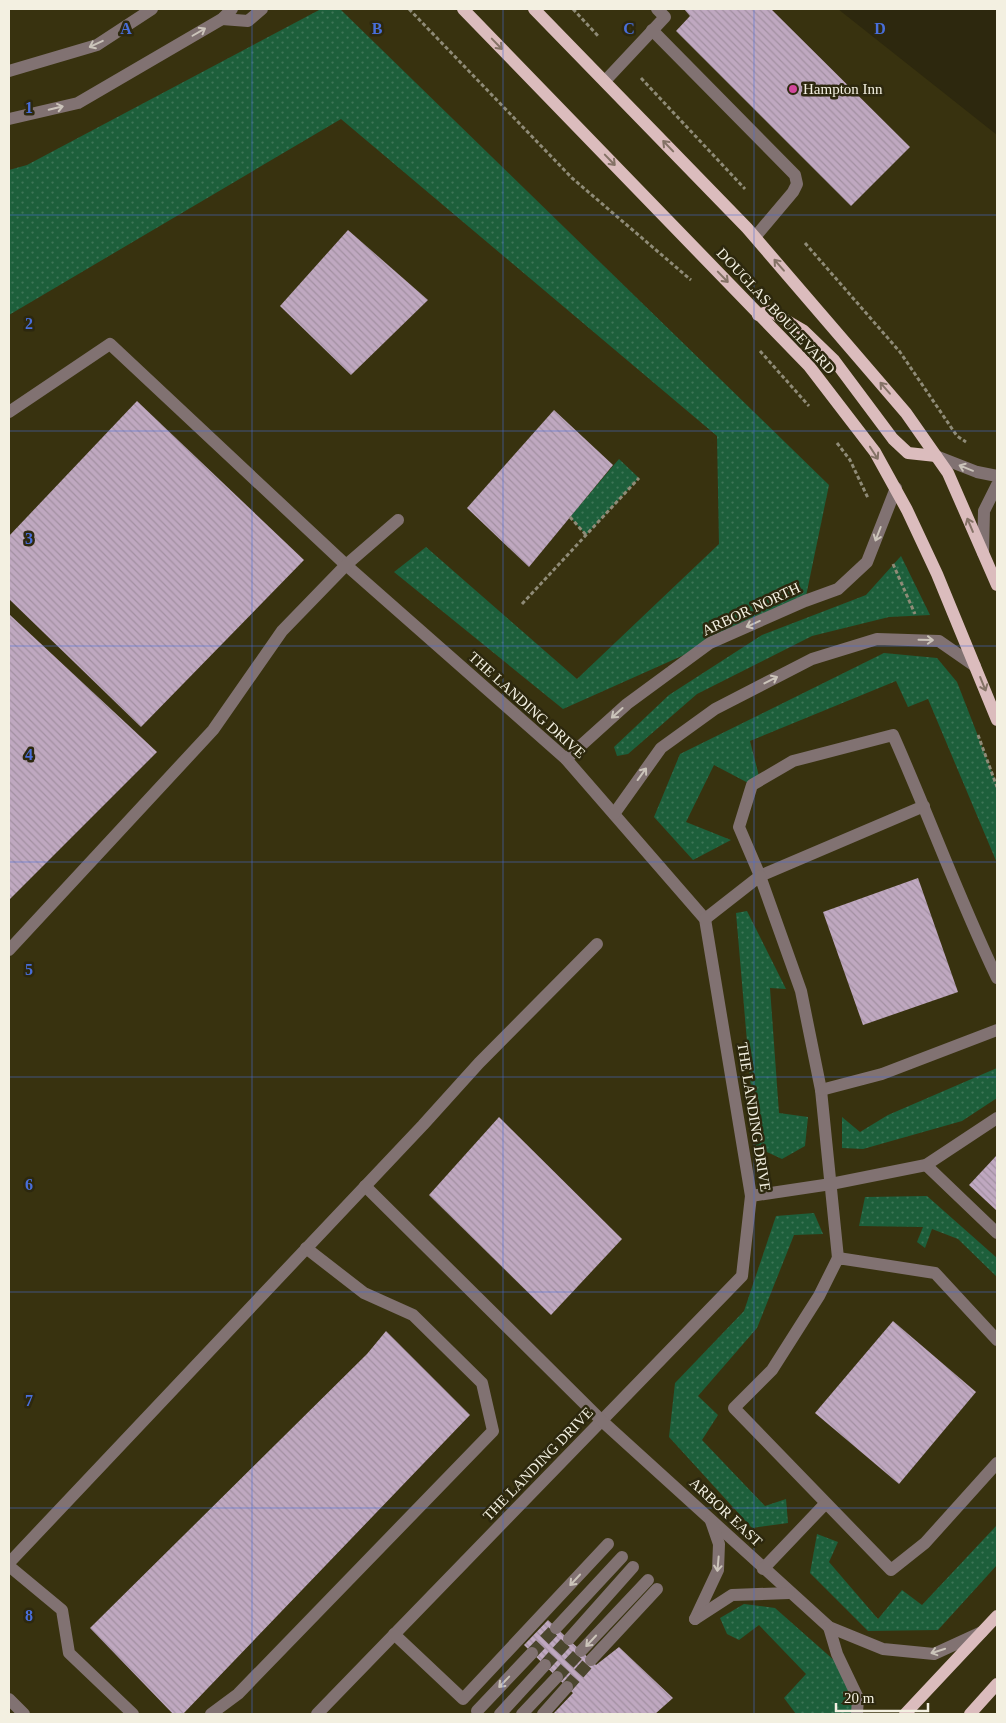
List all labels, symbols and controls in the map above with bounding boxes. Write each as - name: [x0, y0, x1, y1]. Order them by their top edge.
- text: A: [120, 20, 132, 37]
- text: B: [372, 20, 383, 37]
- text: C: [623, 20, 635, 37]
- text: D: [874, 20, 886, 37]
- one-way arrow: [192, 27, 206, 37]
- one-way arrow: [491, 37, 503, 50]
- one-way arrow: [89, 40, 104, 49]
- place label: Hampton Inn: [803, 81, 883, 97]
- marker: Hampton Inn: [787, 83, 799, 95]
- text: 1: [25, 99, 33, 116]
- one-way arrow: [48, 103, 64, 112]
- one-way arrow: [662, 140, 674, 153]
- one-way arrow: [604, 154, 616, 166]
- street label: DOUGLAS BOULEVARD: [714, 245, 839, 377]
- one-way arrow: [774, 259, 785, 272]
- one-way arrow: [717, 271, 729, 284]
- text: 2: [25, 315, 33, 332]
- one-way arrow: [880, 382, 891, 395]
- one-way arrow: [870, 445, 880, 459]
- one-way arrow: [959, 463, 974, 472]
- one-way arrow: [964, 518, 974, 533]
- one-way arrow: [873, 526, 882, 541]
- text: 3: [25, 530, 33, 547]
- street label: ARBOR NORTH: [699, 579, 803, 639]
- one-way arrow: [745, 620, 760, 630]
- one-way arrow: [918, 636, 934, 645]
- street label: THE LANDING DRIVE: [466, 649, 588, 761]
- one-way arrow: [764, 675, 779, 685]
- one-way arrow: [978, 676, 988, 691]
- one-way arrow: [611, 707, 624, 719]
- text: 4: [25, 746, 33, 763]
- one-way arrow: [637, 767, 647, 781]
- text: 5: [25, 961, 33, 978]
- street label: THE LANDING DRIVE: [734, 1041, 774, 1193]
- text: 6: [25, 1176, 33, 1193]
- text: 7: [25, 1392, 33, 1409]
- street label: THE LANDING DRIVE: [480, 1404, 596, 1524]
- street label: ARBOR EAST: [687, 1474, 765, 1550]
- one-way arrow: [713, 1556, 723, 1572]
- one-way arrow: [569, 1574, 581, 1586]
- text: 8: [25, 1607, 33, 1624]
- one-way arrow: [585, 1634, 597, 1647]
- one-way arrow: [930, 1647, 946, 1657]
- one-way arrow: [498, 1675, 510, 1688]
- scale bar: [836, 1680, 928, 1712]
- text: 20 m: [844, 1690, 875, 1706]

